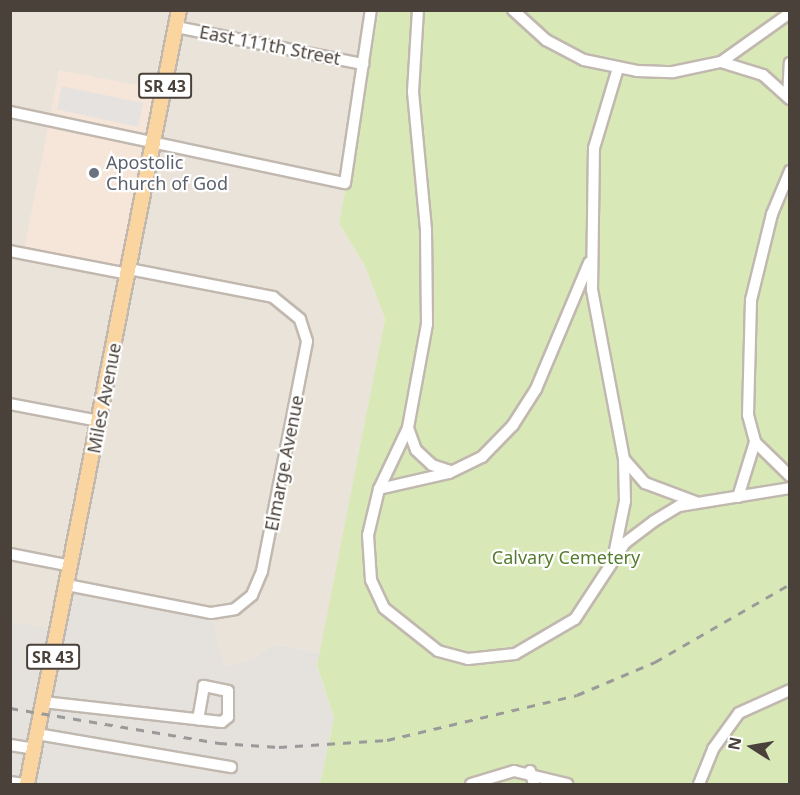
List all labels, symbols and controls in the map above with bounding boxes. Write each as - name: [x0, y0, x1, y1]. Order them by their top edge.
- street label: East 111th Street: [198, 21, 342, 69]
- road number: SR 43: [138, 73, 192, 99]
- place label: Apostolic Church of God: [106, 152, 228, 195]
- marker: Apostolic Church of God: [87, 166, 101, 180]
- street label: Miles Avenue: [83, 341, 125, 455]
- street label: Elmarge Avenue: [260, 393, 308, 533]
- park label: Calvary Cemetery: [492, 546, 640, 568]
- road number: SR 43: [26, 644, 80, 670]
- north arrow: [722, 717, 782, 777]
- text: N: [722, 735, 746, 752]

